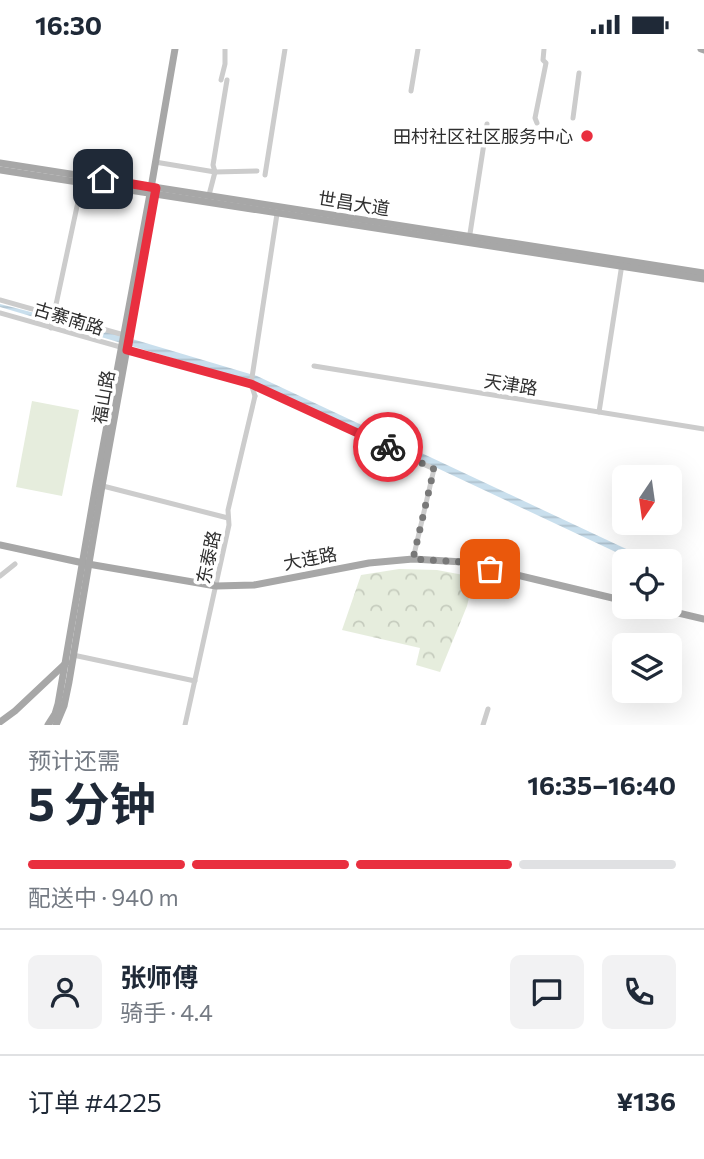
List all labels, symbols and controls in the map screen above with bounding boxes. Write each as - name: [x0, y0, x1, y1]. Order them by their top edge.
- text: 16:30: [35, 9, 102, 40]
- place label: 田村社区社区服务中心: [393, 125, 573, 147]
- marker: 田村社区社区服务中心: [579, 128, 595, 144]
- pin: [73, 149, 133, 209]
- icon: home: [84, 160, 122, 198]
- street label: 世昌大道: [317, 187, 391, 219]
- street label: 古寨南路: [31, 297, 107, 339]
- street label: 福山路: [87, 369, 119, 425]
- street label: 天津路: [483, 369, 539, 399]
- courier: [353, 412, 423, 482]
- icon: bike: [369, 428, 407, 466]
- north arrow: [612, 465, 682, 535]
- map controls: [612, 465, 682, 703]
- street label: 东泰路: [192, 528, 224, 586]
- pin: [460, 539, 520, 599]
- street label: 大连路: [281, 542, 339, 574]
- button: locate: [612, 549, 682, 619]
- icon: bag: [471, 550, 509, 588]
- button: layers: [612, 633, 682, 703]
- text: 预计还需: [28, 746, 120, 774]
- text: 16:35–16:40: [527, 769, 676, 800]
- text: 5 分钟: [28, 774, 156, 830]
- text: 配送中 · 940 m: [28, 883, 178, 911]
- button: person: [28, 955, 102, 1029]
- button: chat: [510, 955, 584, 1029]
- button: phone: [602, 955, 676, 1029]
- text: 张师傅: [120, 961, 198, 992]
- text: 骑手 · 4.4: [120, 998, 213, 1026]
- text: ¥136: [616, 1085, 676, 1116]
- text: 订单 #4225: [28, 1086, 162, 1117]

